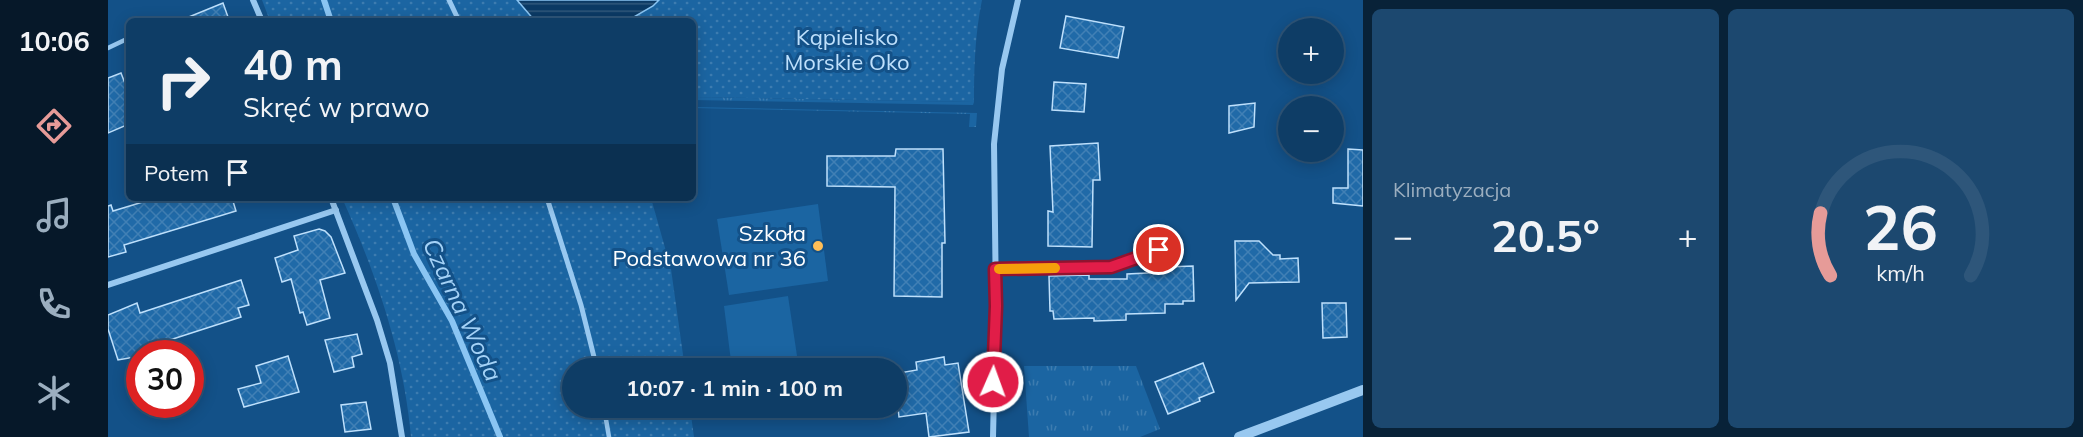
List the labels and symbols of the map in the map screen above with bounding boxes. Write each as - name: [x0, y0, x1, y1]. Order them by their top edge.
- park label: Kąpielisko Morskie Oko: [784, 23, 910, 76]
- place label: Szkoła Podstawowa nr 36: [613, 219, 806, 272]
- pin: [1133, 224, 1184, 275]
- water label: Czarna Woda: [417, 233, 509, 386]
- marker: Szkoła Podstawowa nr 36: [811, 239, 825, 253]
- speed limit sign: 30: [126, 340, 204, 418]
- position arrow: [961, 350, 1025, 414]

